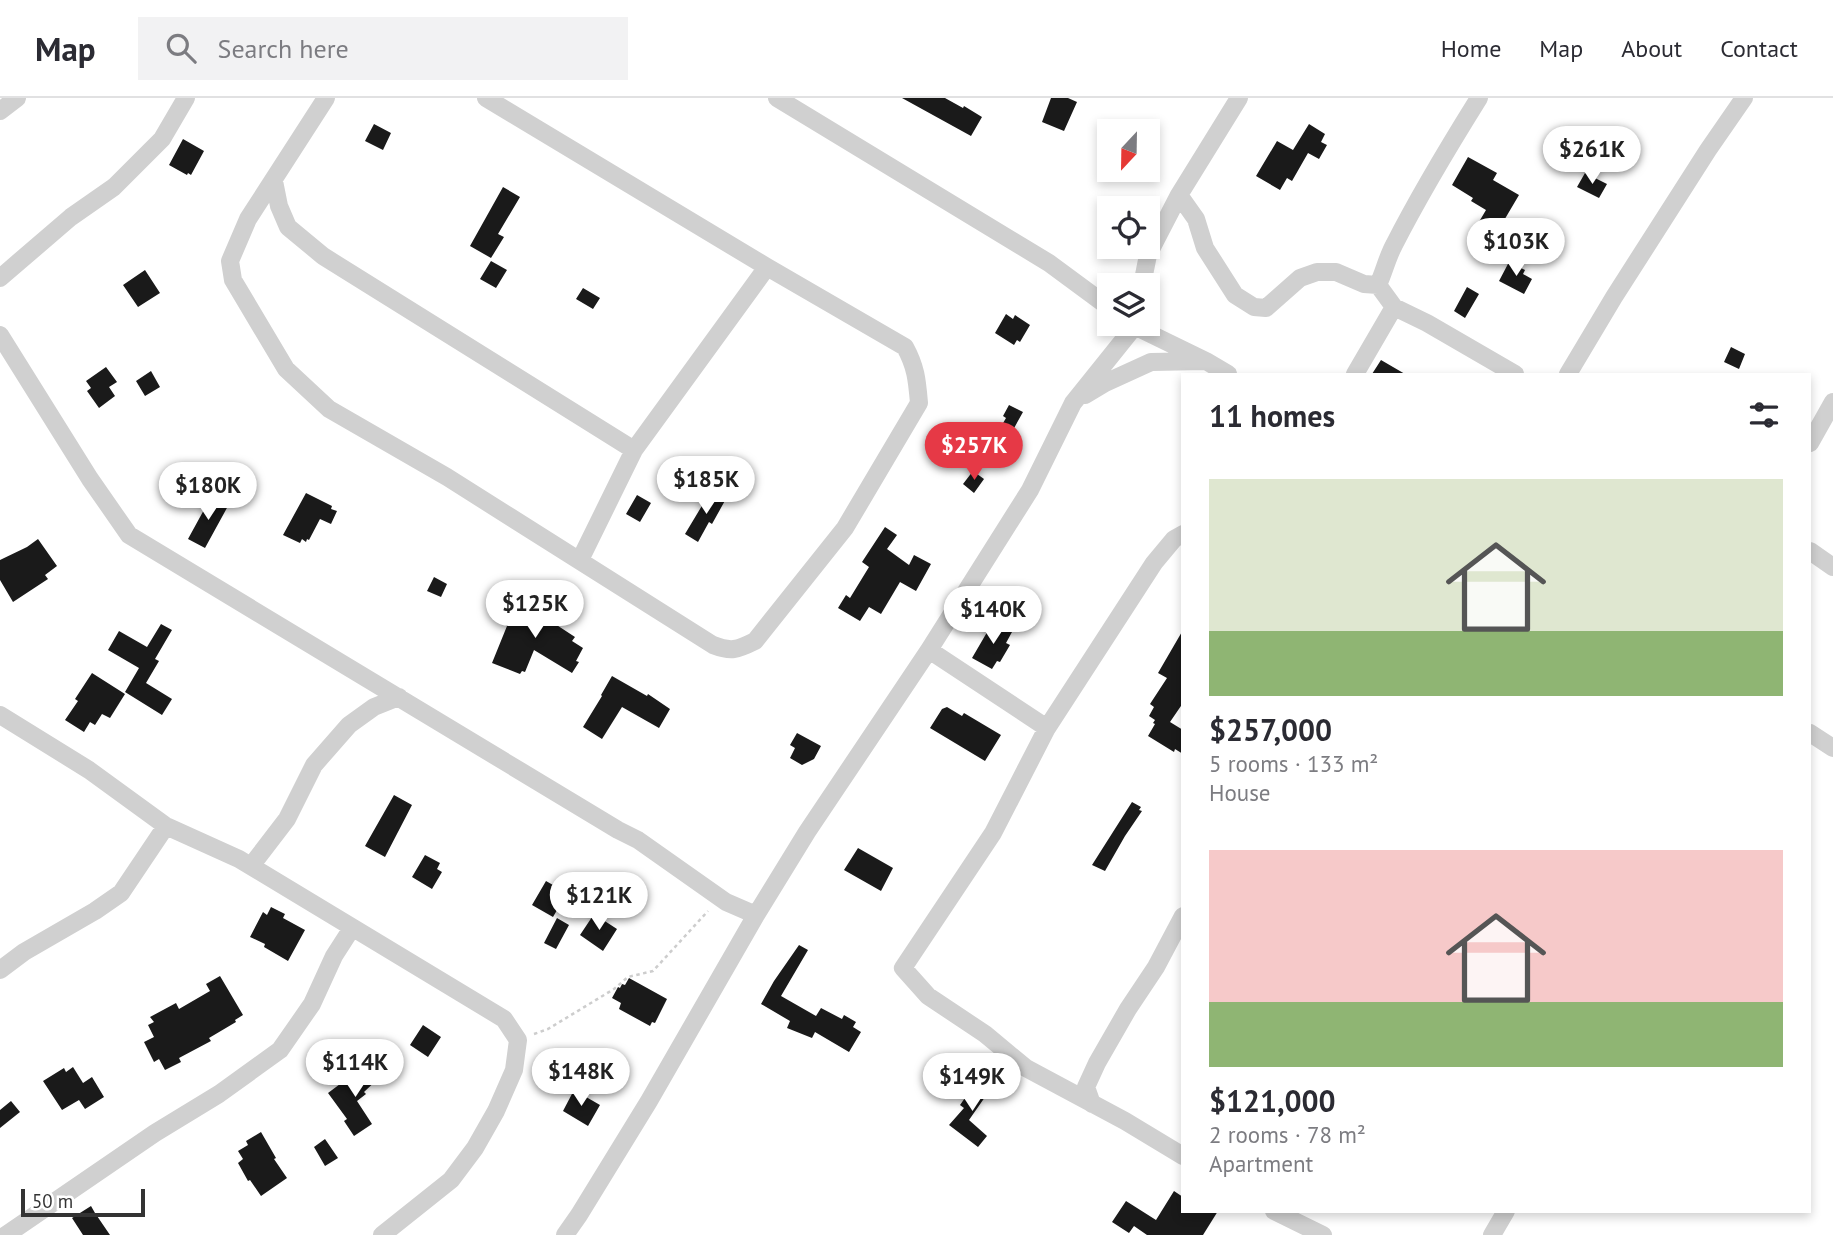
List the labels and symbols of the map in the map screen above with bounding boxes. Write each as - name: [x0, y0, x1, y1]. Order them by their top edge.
- north arrow: [1097, 119, 1160, 182]
- pin: $261K: [1543, 126, 1641, 186]
- pin: $103K: [1467, 218, 1565, 278]
- pin: $257K: [925, 422, 1023, 482]
- pin: $185K: [657, 456, 755, 516]
- pin: $180K: [159, 462, 257, 522]
- pin: $125K: [486, 580, 584, 640]
- pin: $140K: [944, 587, 1042, 646]
- pin: $121K: [550, 872, 648, 932]
- pin: $114K: [306, 1040, 404, 1099]
- pin: $148K: [532, 1048, 630, 1108]
- pin: $149K: [923, 1054, 1021, 1113]
- scale bar: [21, 1186, 145, 1218]

